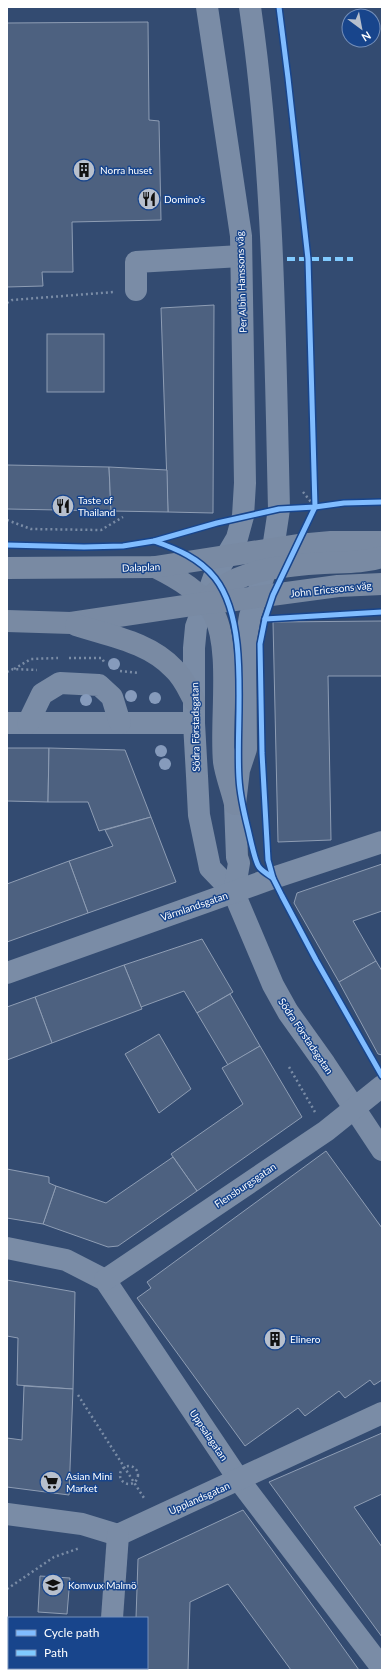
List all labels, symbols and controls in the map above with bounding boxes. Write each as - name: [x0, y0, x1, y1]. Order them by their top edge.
- north arrow: [341, 8, 381, 48]
- text: N: [360, 29, 374, 45]
- building icon: Norra huset: [71, 157, 97, 183]
- place label: Norra huset: [100, 164, 153, 176]
- restaurant icon: Domino's: [136, 186, 162, 212]
- place label: Domino's: [164, 193, 205, 205]
- street label: Per Albin Hanssons väg: [233, 231, 249, 333]
- restaurant icon: Taste of Thailand: [50, 493, 76, 519]
- place label: Taste of Thailand: [78, 494, 115, 518]
- street label: Dalaplan: [122, 560, 160, 574]
- street label: John Ericssons väg: [290, 579, 372, 599]
- street label: Södra Förstadsgatan: [188, 682, 202, 772]
- street label: Värmlandsgatan: [159, 889, 229, 923]
- street label: Södra Förstadsgatan: [276, 996, 336, 1076]
- street label: Flensburgsgatan: [212, 1160, 278, 1210]
- building icon: Elinero: [262, 1326, 288, 1352]
- place label: Elinero: [290, 1333, 321, 1345]
- street label: Uppsalagatan: [187, 1407, 231, 1463]
- supermarket icon: Asian Mini Market: [38, 1469, 64, 1495]
- place label: Asian Mini Market: [66, 1470, 112, 1494]
- street label: Upplandsgatan: [167, 1479, 231, 1517]
- school or university icon: Komvux Malmö: [40, 1572, 66, 1598]
- place label: Komvux Malmö: [68, 1579, 137, 1591]
- legend: [8, 1617, 148, 1669]
- text: Cycle path: [44, 1625, 99, 1640]
- text: Path: [44, 1645, 68, 1660]

